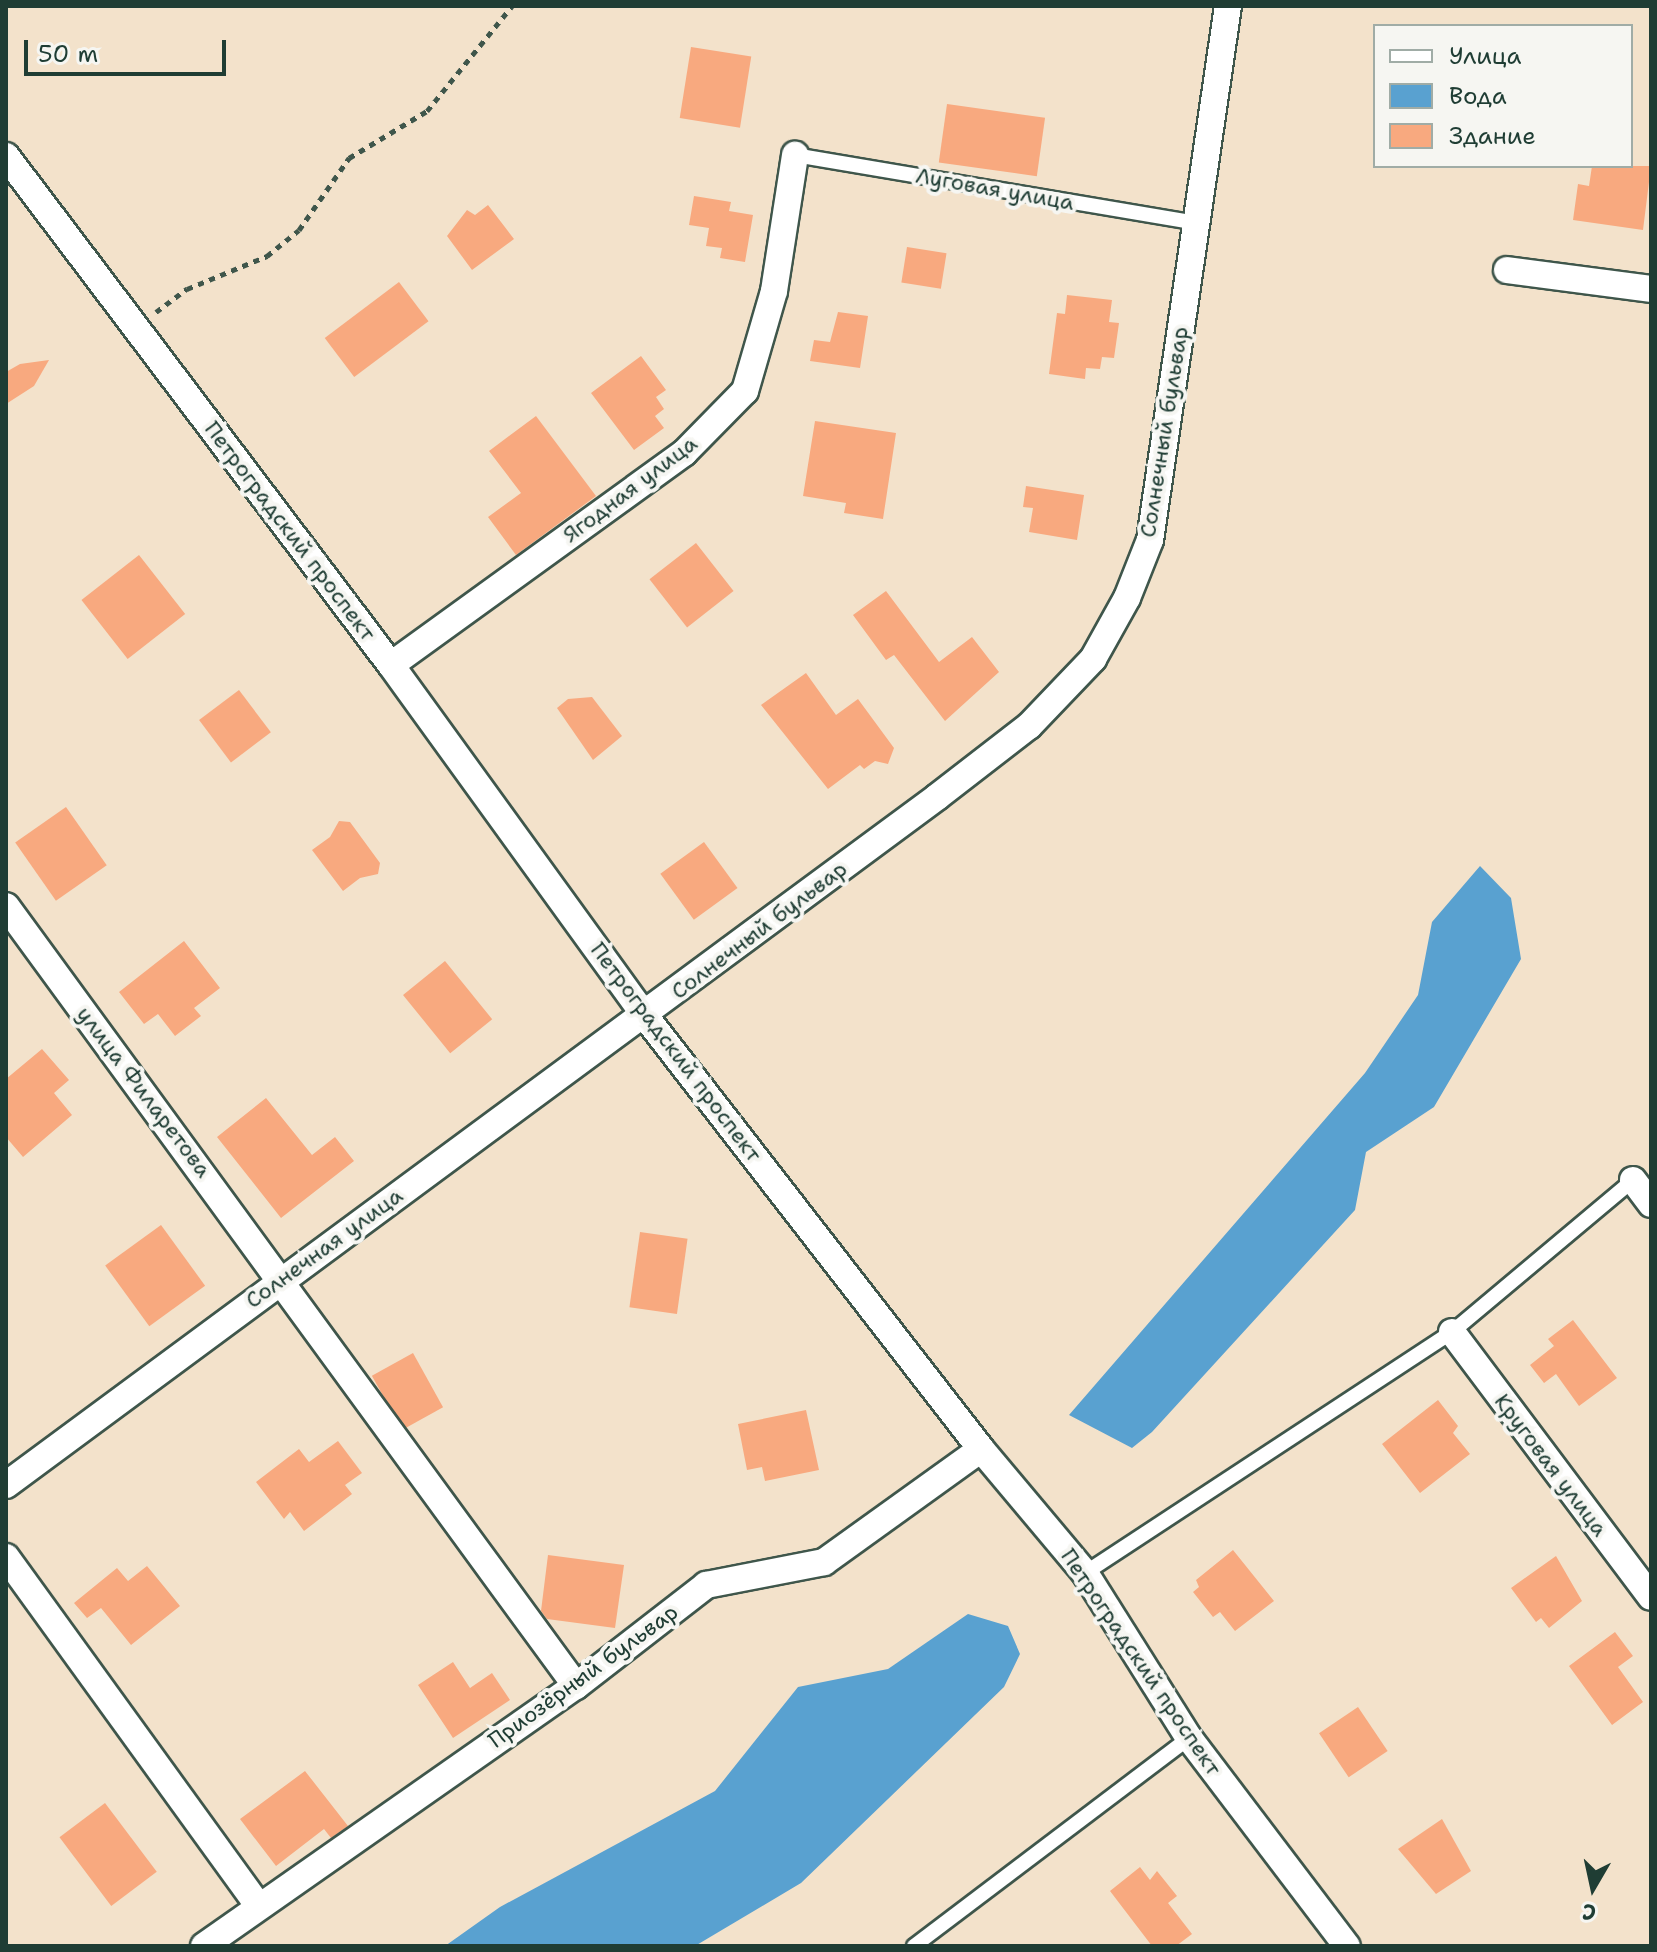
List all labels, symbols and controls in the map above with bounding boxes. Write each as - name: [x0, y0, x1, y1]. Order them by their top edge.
- scale bar: [28, 24, 230, 74]
- legend: [1373, 24, 1633, 168]
- text: 50 m: [38, 38, 98, 70]
- text: Улица: [1449, 40, 1522, 72]
- text: Вода: [1449, 80, 1507, 112]
- text: Здание: [1449, 120, 1536, 152]
- street label: Луговая улица: [914, 162, 1076, 216]
- street label: Солнечный бульвар: [1134, 325, 1194, 539]
- street label: Петроградский проспект: [199, 416, 381, 646]
- street label: Ягодная улица: [558, 430, 702, 548]
- street label: Солнечный бульвар: [666, 855, 852, 1005]
- street label: Петроградский проспект: [585, 937, 767, 1167]
- street label: улица Филаретова: [71, 1001, 217, 1183]
- street label: Солнечная улица: [240, 1182, 408, 1314]
- street label: Круговая улица: [1489, 1388, 1613, 1542]
- street label: Петроградский проспект: [1055, 1544, 1227, 1780]
- street label: Приозёрный бульвар: [483, 1598, 683, 1754]
- north arrow: [1553, 1848, 1633, 1928]
- text: С: [1580, 1897, 1598, 1928]

